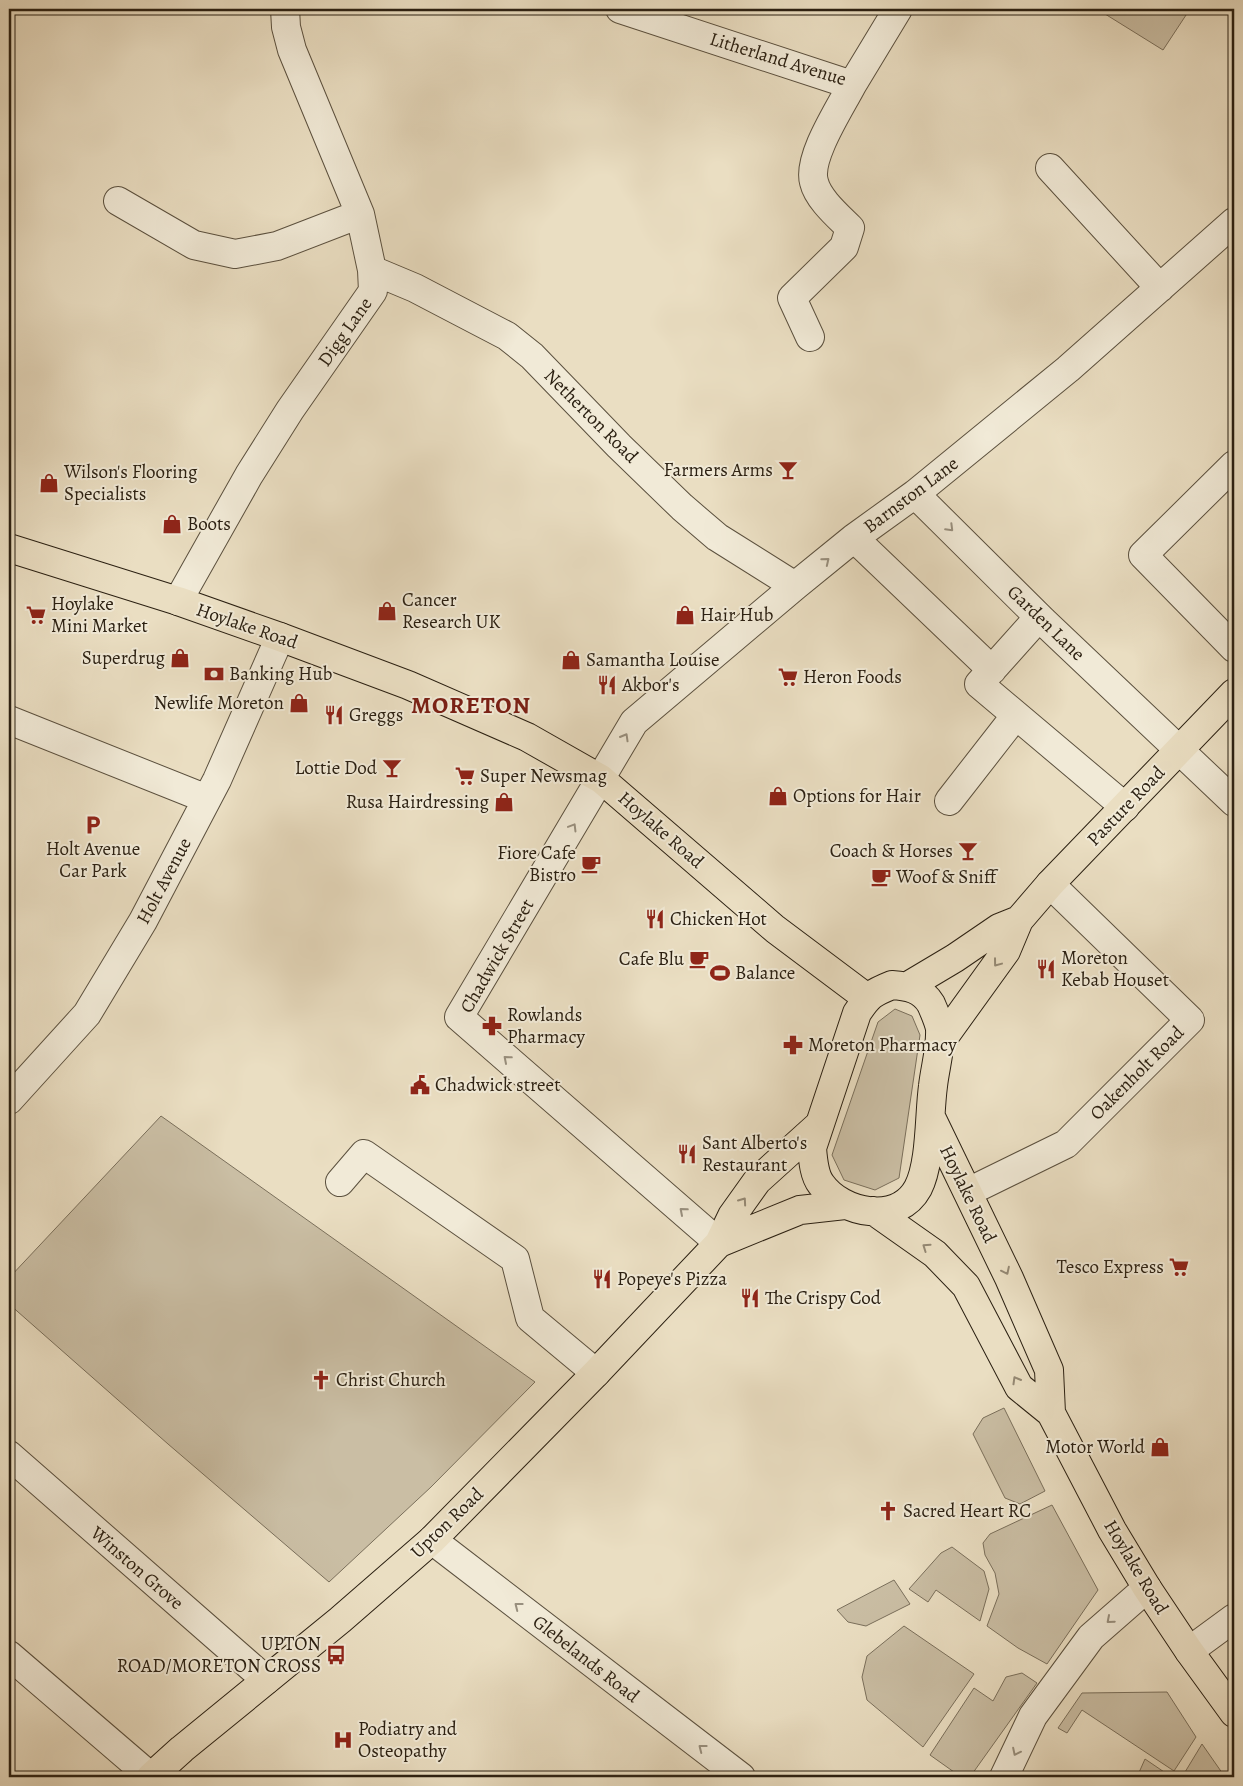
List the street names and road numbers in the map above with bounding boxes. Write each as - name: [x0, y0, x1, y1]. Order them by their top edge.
- street label: Litherland Avenue: [706, 26, 850, 92]
- street label: Digg Lane: [312, 292, 378, 372]
- street label: Netherton Road: [538, 363, 644, 469]
- street label: Barnston Lane: [858, 451, 964, 539]
- street label: Garden Lane: [1001, 579, 1091, 667]
- street label: Hoylake Road: [193, 596, 302, 656]
- street label: Pasture Road: [1081, 760, 1171, 852]
- street label: Hoylake Road: [612, 785, 710, 875]
- street label: Holt Avenue: [130, 833, 198, 929]
- street label: Chadwick Street: [454, 894, 540, 1018]
- street label: Oakenholt Road: [1084, 1019, 1191, 1126]
- street label: Hoylake Road: [933, 1141, 1003, 1248]
- street label: Upton Road: [405, 1481, 490, 1564]
- street label: Hoylake Road: [1098, 1515, 1175, 1620]
- street label: Winston Grove: [84, 1520, 189, 1616]
- street label: Glebelands Road: [527, 1609, 645, 1709]

